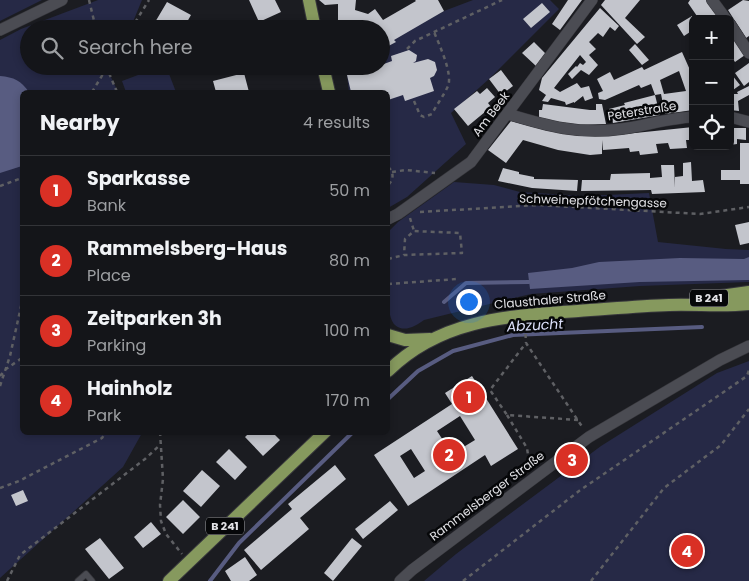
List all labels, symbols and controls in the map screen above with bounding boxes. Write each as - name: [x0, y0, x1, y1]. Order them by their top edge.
- map controls: [689, 15, 734, 150]
- button: +: [689, 15, 734, 60]
- search box: [20, 20, 390, 75]
- icon: search: [38, 34, 66, 62]
- text: Search here: [78, 34, 192, 61]
- button: −: [689, 60, 734, 105]
- street label: Am Beek: [468, 87, 514, 140]
- street label: Peterstraße: [606, 97, 678, 124]
- button: locate: [689, 105, 734, 150]
- text: Nearby: [40, 108, 120, 137]
- text: 4 results: [303, 111, 370, 134]
- text: Sparkasse: [87, 165, 190, 192]
- text: 1: [53, 179, 59, 202]
- text: 50 m: [329, 179, 370, 202]
- street label: Schweinepfötchengasse: [519, 189, 667, 212]
- text: Bank: [87, 194, 126, 217]
- text: Rammelsberg-Haus: [87, 235, 287, 262]
- text: 2: [51, 249, 61, 272]
- text: 80 m: [329, 249, 370, 272]
- text: Place: [87, 264, 131, 287]
- street label: Clausthaler Straße: [493, 286, 607, 313]
- your location: [456, 289, 482, 315]
- road number: B 241: [690, 290, 728, 306]
- text: Zeitparken 3h: [87, 305, 222, 332]
- water label: Abzucht: [505, 313, 565, 337]
- text: 3: [51, 319, 61, 342]
- text: 100 m: [324, 319, 370, 342]
- text: Parking: [87, 334, 146, 357]
- text: Hainholz: [87, 375, 172, 402]
- pin: 1: [453, 378, 485, 416]
- text: 4: [51, 389, 61, 412]
- text: 170 m: [325, 389, 370, 412]
- text: Park: [87, 404, 121, 427]
- pin: 2: [433, 436, 465, 474]
- pin: 3: [556, 441, 588, 479]
- street label: Rammelsberger Straße: [426, 447, 548, 544]
- road number: B 241: [206, 518, 244, 534]
- pin: 4: [671, 532, 703, 570]

